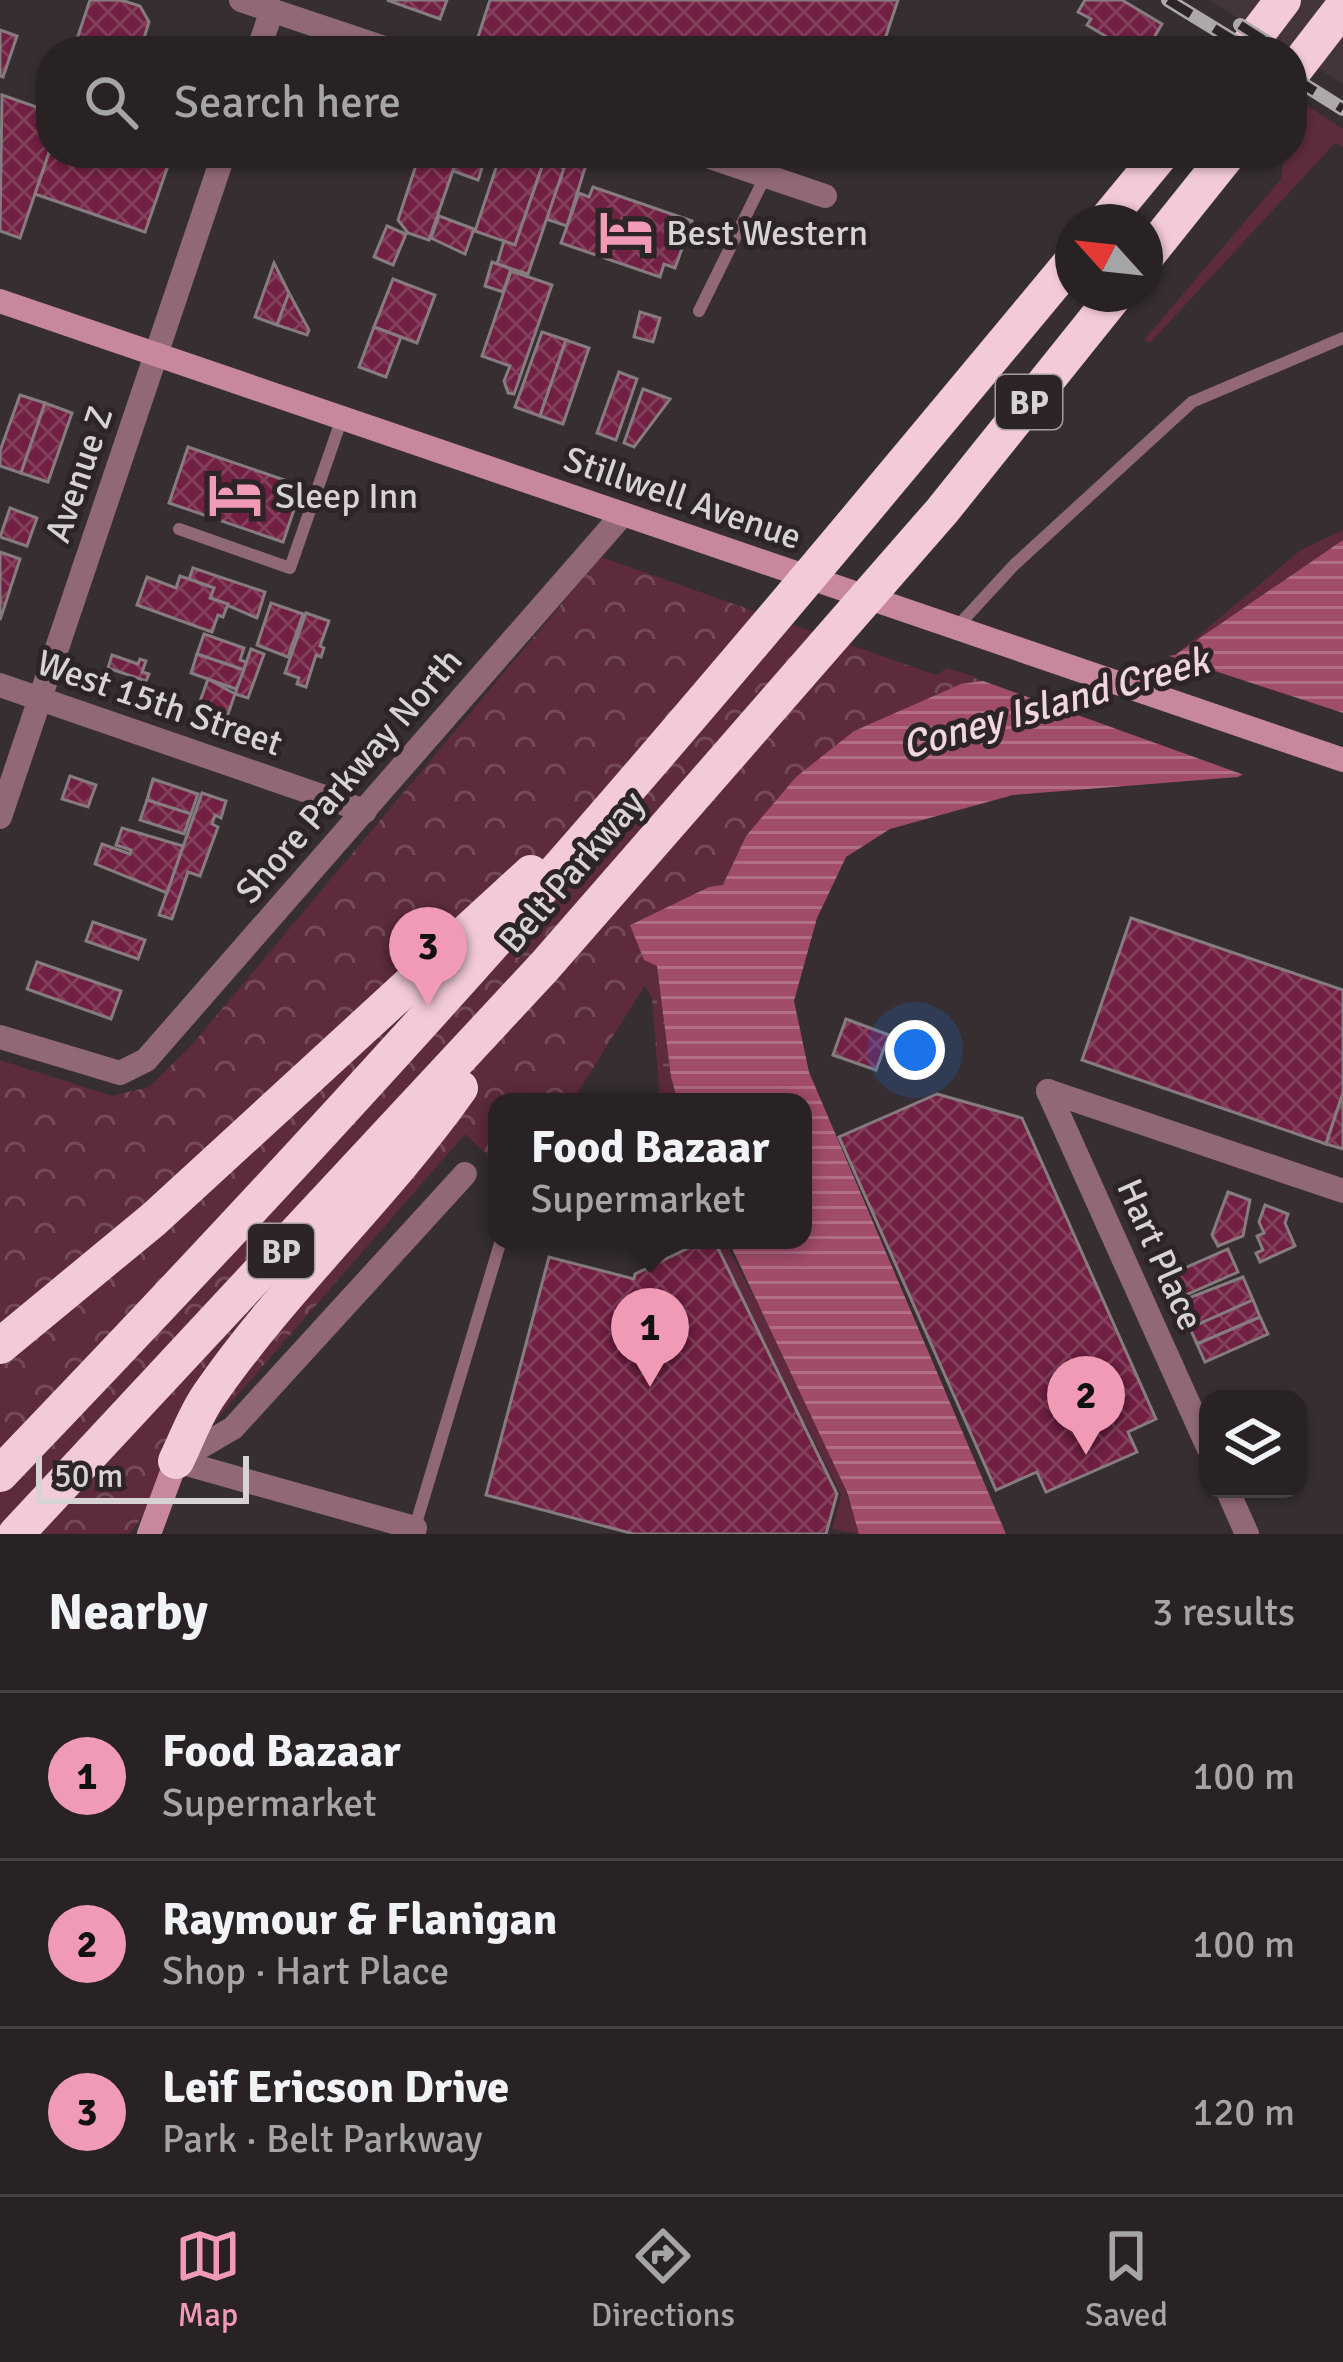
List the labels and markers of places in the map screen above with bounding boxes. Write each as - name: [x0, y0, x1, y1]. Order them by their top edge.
- hotel icon: Best Western: [597, 203, 655, 261]
- place label: Best Western: [666, 211, 868, 256]
- hotel icon: Sleep Inn: [206, 466, 264, 524]
- place label: Sleep Inn: [275, 474, 418, 519]
- pin: 3: [389, 907, 467, 1006]
- pin: 1: [611, 1288, 689, 1387]
- pin: 2: [1047, 1356, 1125, 1455]

